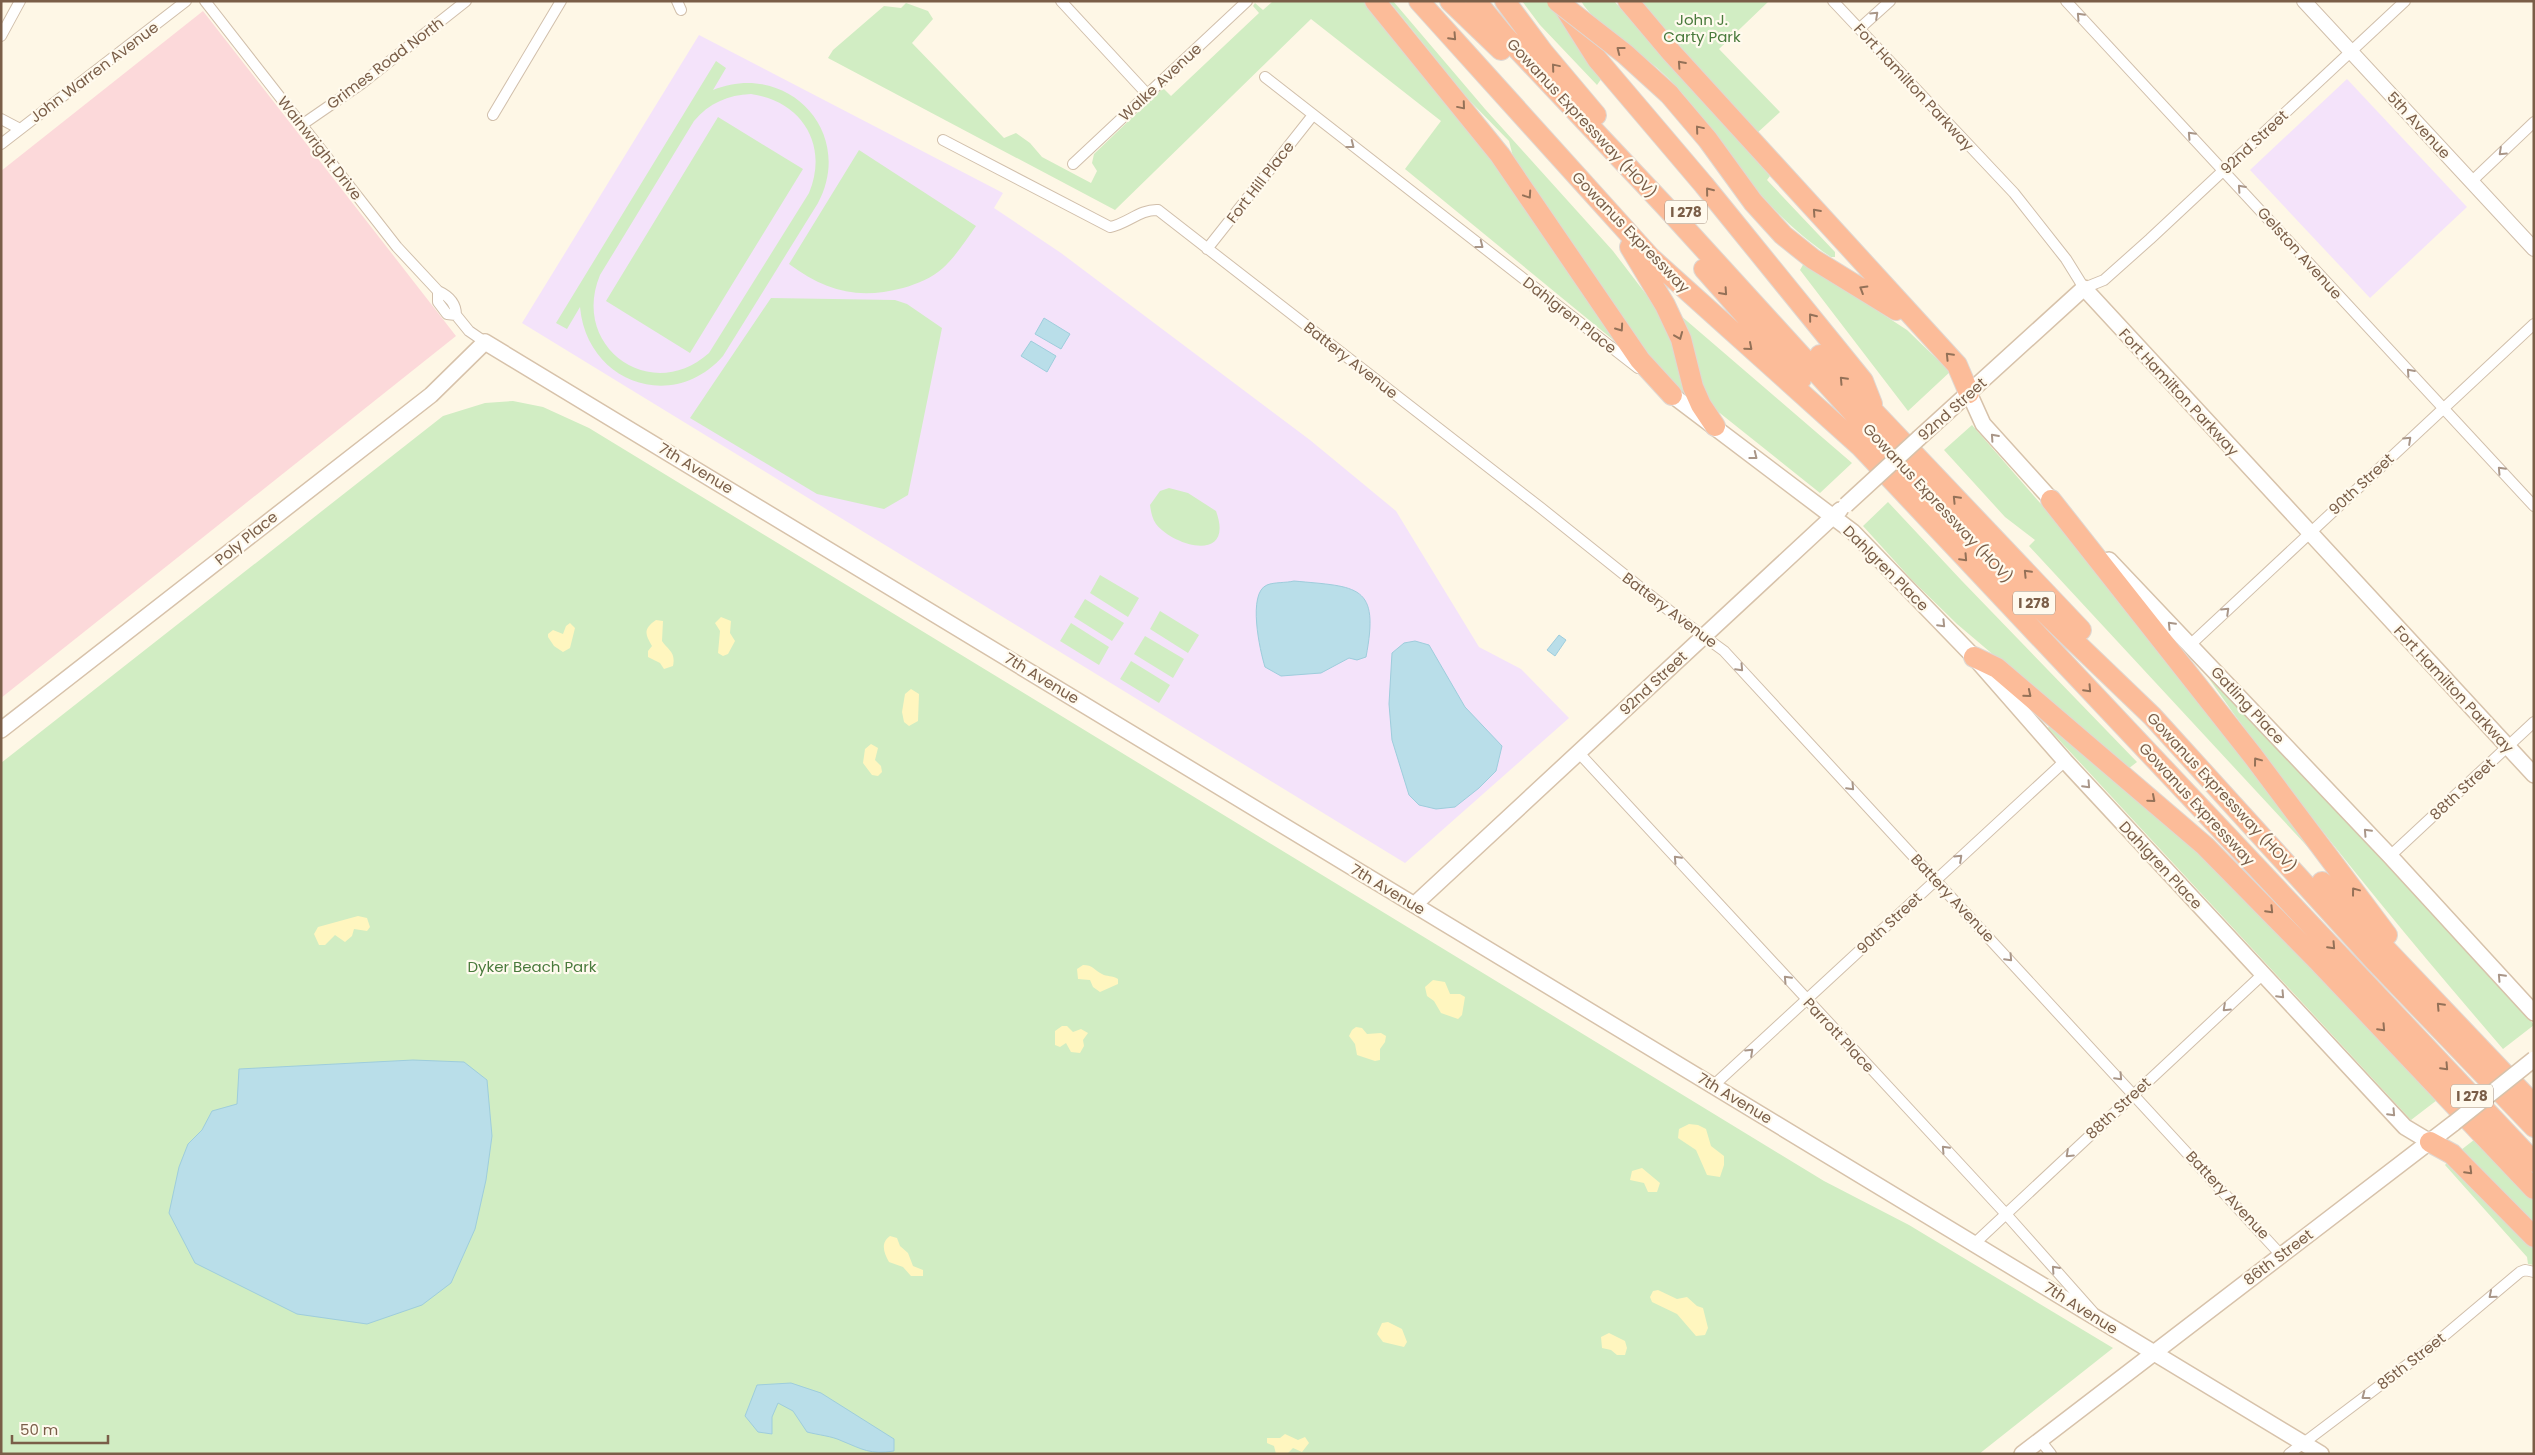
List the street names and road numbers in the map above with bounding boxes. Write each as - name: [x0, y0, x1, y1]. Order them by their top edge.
- street label: Grimes Road North: [322, 12, 448, 114]
- street label: John Warren Avenue: [25, 17, 163, 127]
- street label: Fort Hamilton Parkway: [1849, 19, 1979, 156]
- street label: Gowanus Expressway (HOV): [1502, 34, 1662, 202]
- street label: Walke Avenue: [1114, 38, 1206, 126]
- street label: 5th Avenue: [2382, 87, 2456, 163]
- street label: Wainwright Drive: [273, 92, 367, 204]
- street label: 92nd Street: [2215, 105, 2293, 179]
- street label: Fort Hill Place: [1221, 137, 1299, 227]
- street label: Gowanus Expressway: [1567, 167, 1695, 298]
- road number: I 278: [1665, 200, 1707, 223]
- street label: Gelston Avenue: [2253, 202, 2347, 304]
- street label: Dahlgren Place: [1519, 272, 1621, 358]
- street label: Battery Avenue: [1300, 317, 1402, 403]
- street label: Fort Hamilton Parkway: [2114, 324, 2244, 461]
- street label: 92nd Street: [1913, 373, 1991, 445]
- street label: Gowanus Expressway (HOV): [1858, 419, 2018, 587]
- street label: 7th Avenue: [655, 437, 737, 499]
- street label: 90th Street: [2324, 448, 2398, 520]
- street label: Poly Place: [210, 506, 282, 570]
- street label: Dahlgren Place: [1838, 520, 1934, 616]
- street label: Battery Avenue: [1618, 567, 1722, 653]
- road number: I 278: [2013, 592, 2055, 614]
- street label: Fort Hamilton Parkway: [2389, 621, 2519, 758]
- street label: 92nd Street: [1614, 646, 1692, 720]
- street label: 7th Avenue: [1001, 647, 1083, 709]
- street label: Gatling Place: [2206, 662, 2290, 748]
- street label: Gowanus Expressway (HOV): [2143, 709, 2301, 875]
- street label: Gowanus Expressway: [2135, 739, 2259, 869]
- street label: 88th Street: [2425, 753, 2499, 825]
- street label: Dahlgren Place: [2115, 816, 2207, 914]
- street label: Battery Avenue: [1906, 849, 2000, 947]
- street label: 7th Avenue: [1347, 858, 1429, 920]
- street label: 90th Street: [1852, 887, 1926, 959]
- street label: Parrott Place: [1799, 993, 1879, 1077]
- street label: 7th Avenue: [1694, 1067, 1776, 1129]
- street label: 88th Street: [2081, 1072, 2155, 1144]
- road number: I 278: [2451, 1084, 2493, 1108]
- street label: Battery Avenue: [2181, 1146, 2275, 1244]
- street label: 86th Street: [2239, 1224, 2317, 1290]
- street label: 7th Avenue: [2040, 1277, 2122, 1339]
- street label: 85th Street: [2372, 1328, 2450, 1394]

